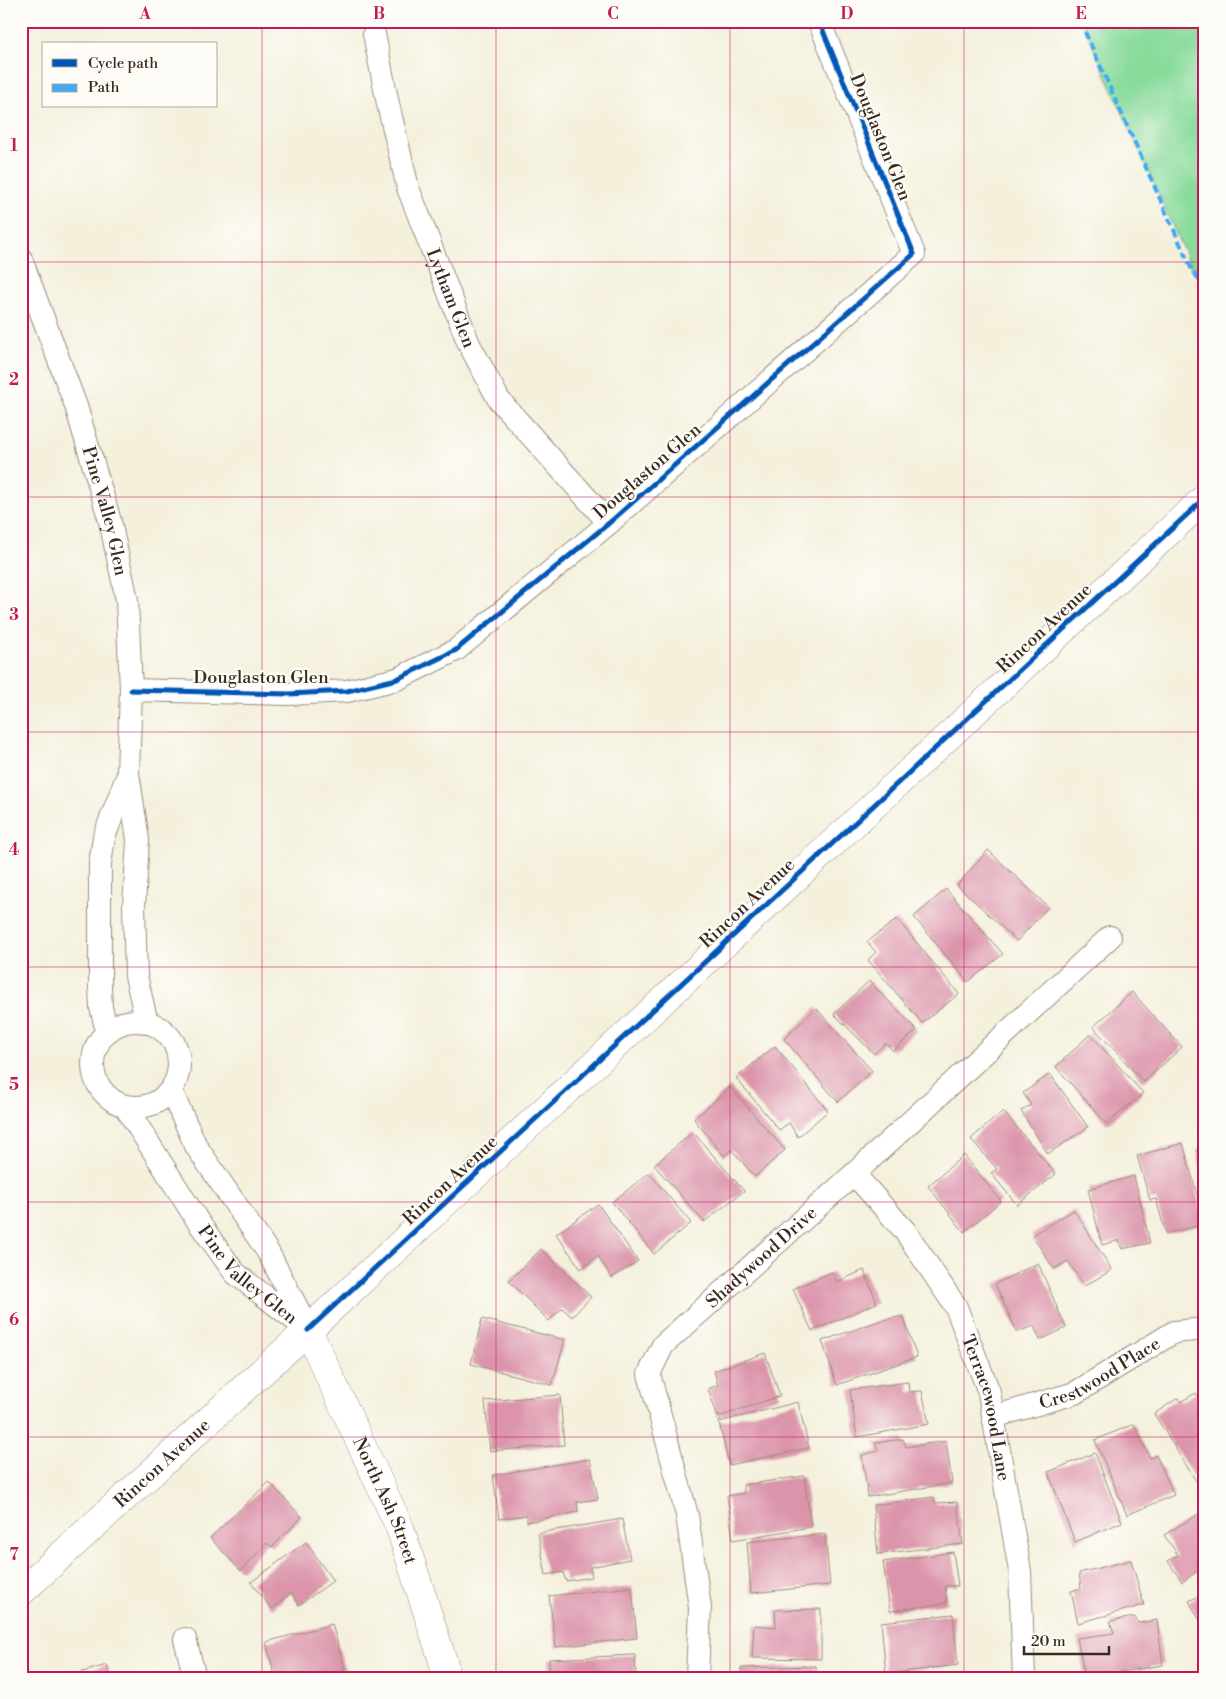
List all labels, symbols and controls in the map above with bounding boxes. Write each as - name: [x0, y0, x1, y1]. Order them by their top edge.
- text: A: [138, 4, 151, 24]
- text: B: [373, 4, 385, 24]
- text: C: [607, 4, 619, 24]
- text: D: [841, 4, 854, 24]
- text: E: [1075, 4, 1087, 24]
- legend: [42, 42, 218, 108]
- text: Cycle path: [88, 54, 158, 73]
- street label: Douglaston Glen: [845, 70, 917, 204]
- text: Path: [88, 78, 120, 97]
- text: 1: [10, 136, 18, 156]
- street label: Lytham Glen: [421, 245, 480, 351]
- text: 2: [9, 370, 19, 390]
- street label: Douglaston Glen: [589, 418, 706, 524]
- street label: Pine Valley Glen: [77, 444, 132, 578]
- street label: Rincon Avenue: [992, 578, 1097, 678]
- text: 3: [9, 605, 19, 625]
- street label: Douglaston Glen: [193, 666, 329, 689]
- text: 4: [9, 840, 20, 860]
- street label: Rincon Avenue: [695, 853, 800, 953]
- text: 5: [9, 1075, 19, 1095]
- street label: Rincon Avenue: [398, 1130, 503, 1230]
- street label: Shadywood Drive: [701, 1202, 822, 1313]
- street label: Pine Valley Glen: [192, 1221, 302, 1330]
- text: 6: [9, 1310, 19, 1330]
- street label: Terracewood Lane: [956, 1332, 1015, 1483]
- street label: Crestwood Place: [1037, 1332, 1165, 1415]
- street label: Rincon Avenue: [110, 1414, 215, 1513]
- street label: North Ash Street: [347, 1434, 422, 1568]
- text: 7: [9, 1545, 19, 1565]
- scale bar: [1024, 1624, 1108, 1656]
- text: 20 m: [1031, 1632, 1066, 1651]

